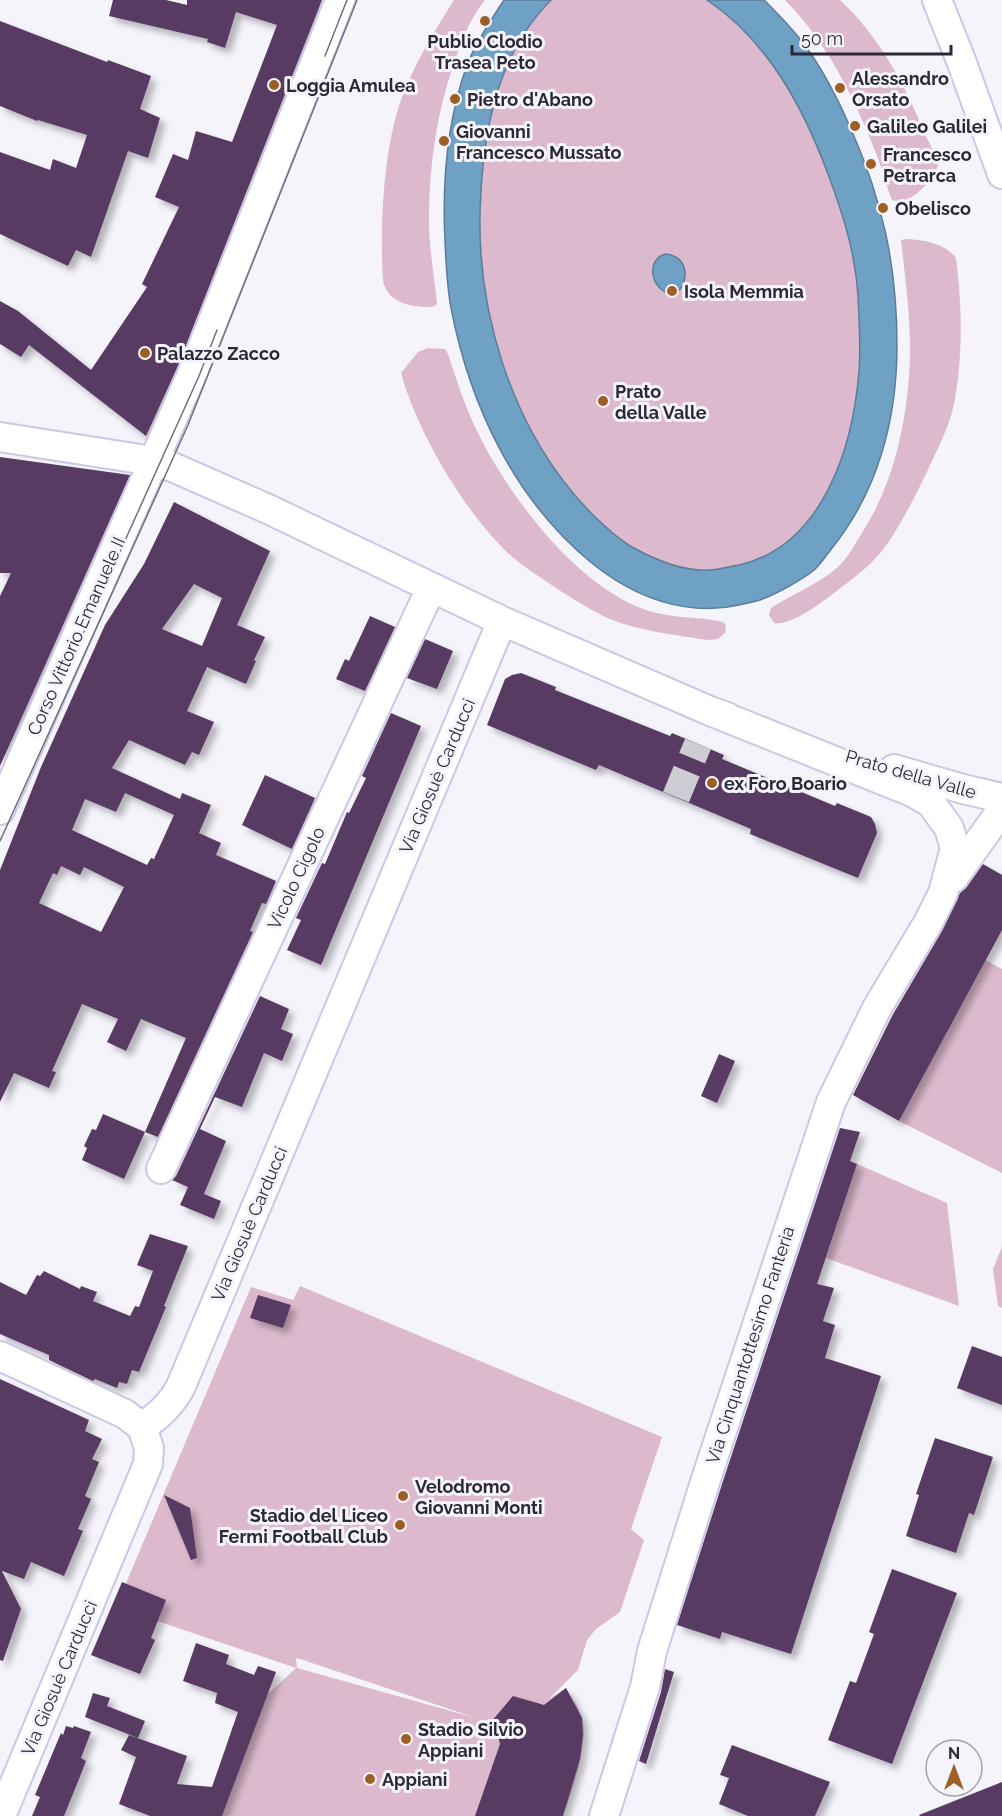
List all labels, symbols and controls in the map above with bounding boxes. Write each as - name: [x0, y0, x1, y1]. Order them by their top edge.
- marker: Publio Clodio Trasea Peto: [478, 14, 492, 28]
- scale bar: [792, 18, 951, 56]
- text: 50 m: [801, 28, 843, 49]
- place label: Publio Clodio Trasea Peto: [427, 31, 543, 73]
- place label: Alessandro Orsato: [852, 68, 949, 110]
- place label: Loggia Amulea: [286, 75, 416, 96]
- marker: Loggia Amulea: [267, 78, 281, 92]
- marker: Alessandro Orsato: [833, 81, 847, 95]
- place label: Pietro d'Abano: [467, 89, 593, 110]
- marker: Pietro d'Abano: [448, 92, 462, 106]
- place label: Galileo Galilei: [867, 116, 987, 137]
- marker: Galileo Galilei: [848, 119, 862, 133]
- place label: Giovanni Francesco Mussato: [456, 121, 622, 163]
- marker: Giovanni Francesco Mussato: [437, 134, 451, 148]
- place label: Francesco Petrarca: [883, 144, 972, 186]
- marker: Francesco Petrarca: [864, 157, 878, 171]
- place label: Obelisco: [895, 198, 971, 219]
- marker: Obelisco: [876, 201, 890, 215]
- place label: Isola Memmia: [684, 281, 804, 302]
- marker: Isola Memmia: [665, 284, 679, 298]
- place label: Palazzo Zacco: [157, 343, 280, 364]
- marker: Palazzo Zacco: [138, 346, 152, 360]
- place label: Prato della Valle: [615, 381, 707, 423]
- marker: Prato della Valle: [596, 394, 610, 408]
- street label: Corso Vittorio Emanuele II: [23, 534, 129, 738]
- street label: Via Giosuè Carducci: [395, 695, 479, 857]
- street label: Prato della Valle: [843, 745, 979, 803]
- place label: ex Foro Boario: [724, 773, 847, 794]
- marker: ex Foro Boario: [705, 776, 719, 790]
- street label: Vicolo Cigolo: [263, 823, 329, 933]
- street label: Via Giosuè Carducci: [207, 1143, 291, 1305]
- street label: Via Cinquantottesimo Fanteria: [702, 1223, 798, 1467]
- place label: Velodromo Giovanni Monti: [415, 1476, 543, 1518]
- marker: Velodromo Giovanni Monti: [396, 1489, 410, 1503]
- place label: Stadio del Liceo Fermi Football Club: [219, 1505, 388, 1547]
- marker: Stadio del Liceo Fermi Football Club: [393, 1518, 407, 1532]
- street label: Via Giosuè Carducci: [17, 1597, 101, 1759]
- place label: Stadio Silvio Appiani: [418, 1719, 524, 1761]
- marker: Stadio Silvio Appiani: [399, 1732, 413, 1746]
- north arrow: [924, 1738, 984, 1798]
- text: N: [948, 1744, 960, 1763]
- place label: Appiani: [382, 1769, 447, 1790]
- marker: Appiani: [363, 1772, 377, 1786]

